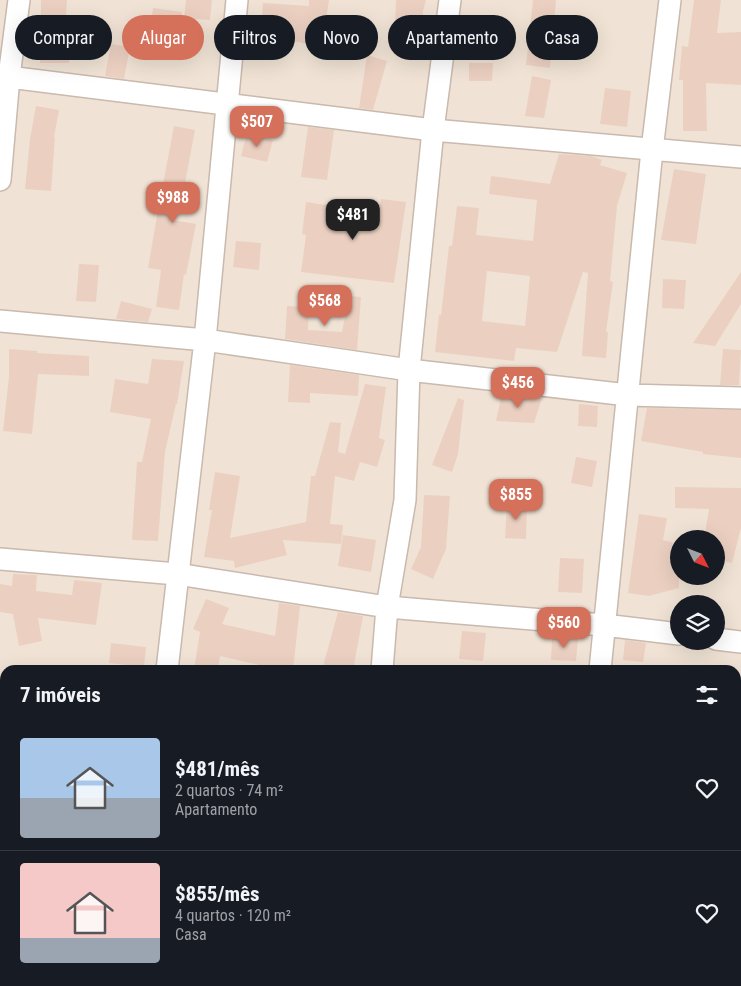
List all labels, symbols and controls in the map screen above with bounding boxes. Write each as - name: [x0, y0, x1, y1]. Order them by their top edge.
- chip: Comprar: [15, 15, 112, 60]
- chip: Alugar: [122, 15, 204, 60]
- chip: Filtros: [214, 15, 295, 60]
- chip: Novo: [305, 15, 378, 60]
- chip: Apartamento: [388, 15, 516, 60]
- chip: Casa: [526, 15, 598, 60]
- pin: $507: [227, 106, 287, 148]
- text: $507: [241, 112, 273, 131]
- pin: $988: [143, 182, 203, 224]
- text: $988: [157, 188, 189, 207]
- pin: $481: [323, 198, 383, 241]
- text: $481: [337, 205, 369, 224]
- pin: $568: [295, 284, 355, 327]
- text: $568: [309, 291, 341, 310]
- pin: $456: [488, 366, 548, 409]
- text: $456: [502, 373, 534, 392]
- pin: $855: [486, 478, 546, 521]
- text: $855: [500, 485, 532, 504]
- north arrow: [670, 530, 725, 585]
- map controls: [670, 530, 725, 650]
- button: layers: [670, 595, 725, 650]
- pin: $560: [534, 606, 594, 649]
- text: $560: [548, 613, 580, 632]
- icon: filters: [693, 681, 721, 709]
- text: 7 imóveis: [20, 683, 101, 707]
- text: $481/mês: [175, 757, 260, 781]
- icon: home: [60, 758, 120, 818]
- icon: heart: [693, 774, 721, 802]
- text: 2 quartos · 74 m²: [175, 781, 283, 800]
- text: Apartamento: [175, 800, 257, 819]
- text: $855/mês: [175, 882, 260, 906]
- icon: home: [60, 883, 120, 943]
- icon: heart: [693, 899, 721, 927]
- text: 4 quartos · 120 m²: [175, 906, 291, 925]
- text: Casa: [175, 925, 207, 944]

